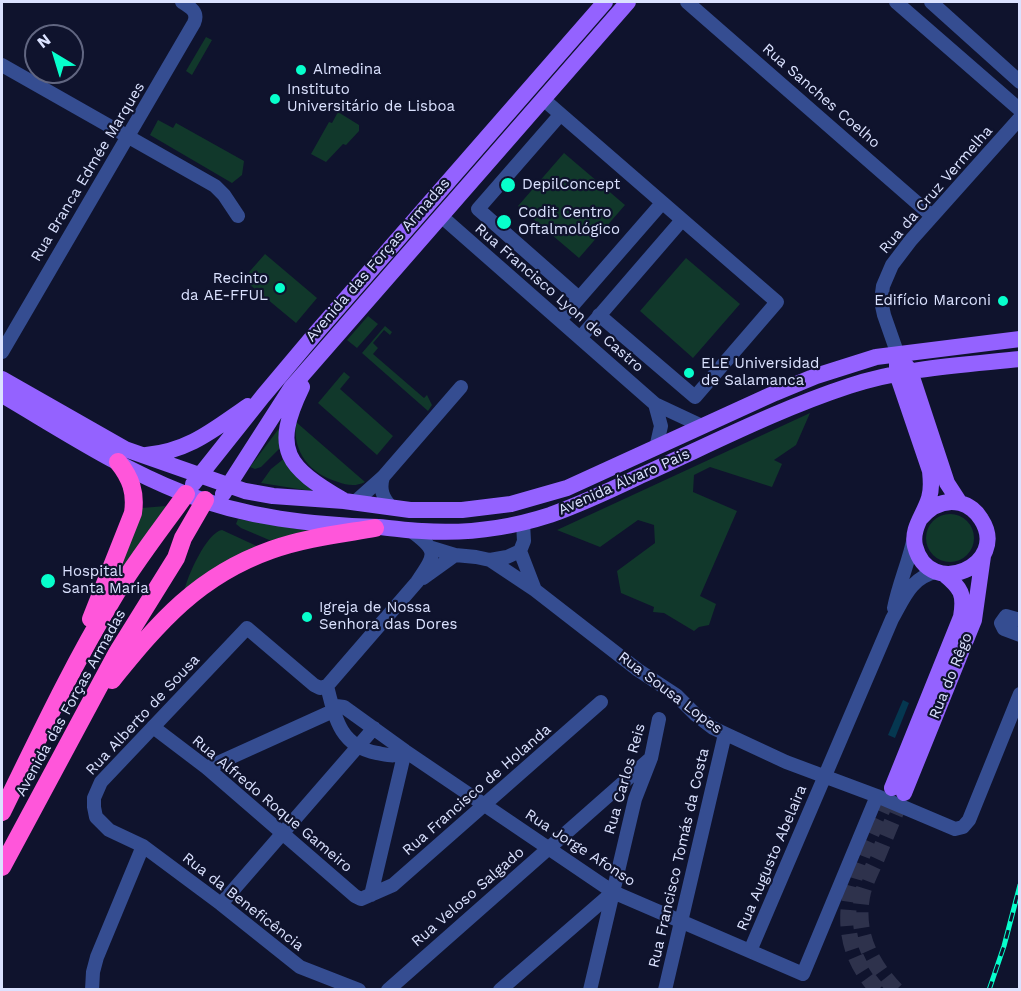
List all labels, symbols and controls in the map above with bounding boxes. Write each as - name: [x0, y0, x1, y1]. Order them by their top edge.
- north arrow: [24, 24, 84, 84]
- text: N: [33, 30, 54, 52]
- street label: Rua Sanches Coelho: [758, 40, 884, 152]
- place label: Almedina: [313, 61, 382, 79]
- marker: Almedina: [294, 63, 308, 77]
- street label: Rua Branca Edmée Marques: [27, 79, 149, 265]
- place label: Instituto Universitário de Lisboa: [287, 81, 455, 116]
- marker: Instituto Universitário de Lisboa: [268, 92, 282, 106]
- street label: Rua da Cruz Vermelha: [876, 122, 996, 258]
- street label: Avenida das Forças Armadas: [302, 175, 454, 345]
- marker: DepilConcept: [499, 176, 517, 194]
- place label: DepilConcept: [522, 176, 620, 194]
- place label: Codit Centro Oftalmológico: [518, 204, 620, 239]
- marker: Codit Centro Oftalmológico: [495, 213, 513, 231]
- street label: Rua Francisco Lyon de Castro: [471, 220, 647, 376]
- place label: Recinto da AE-FFUL: [181, 270, 268, 305]
- marker: Recinto da AE-FFUL: [273, 281, 287, 295]
- place label: Edifício Marconi: [874, 292, 991, 310]
- marker: Edifício Marconi: [996, 294, 1010, 308]
- place label: ELE Universidad de Salamanca: [701, 355, 819, 390]
- marker: ELE Universidad de Salamanca: [682, 366, 696, 380]
- street label: Avenida Álvaro Pais: [555, 445, 693, 519]
- place label: Hospital Santa Maria: [62, 563, 149, 598]
- marker: Hospital Santa Maria: [39, 572, 57, 590]
- place label: Igreja de Nossa Senhora das Dores: [319, 599, 458, 634]
- street label: Avenida das Forças Armadas: [12, 606, 130, 800]
- marker: Igreja de Nossa Senhora das Dores: [300, 610, 314, 624]
- street label: Rua do Rêgo: [926, 630, 976, 722]
- street label: Rua Sousa Lopes: [614, 648, 726, 738]
- street label: Rua Alberto de Sousa: [82, 651, 204, 779]
- street label: Rua Francisco de Holanda: [399, 721, 555, 859]
- street label: Rua Carlos Reis: [601, 722, 649, 836]
- street label: Rua Alfredo Roque Gameiro: [188, 732, 356, 876]
- street label: Rua Francisco Tomás da Costa: [645, 746, 713, 970]
- street label: Rua Augusto Abelaira: [733, 782, 811, 934]
- street label: Rua Jorge Afonso: [521, 806, 639, 890]
- street label: Rua Veloso Salgado: [408, 843, 528, 951]
- street label: Rua da Beneficência: [179, 849, 307, 955]

